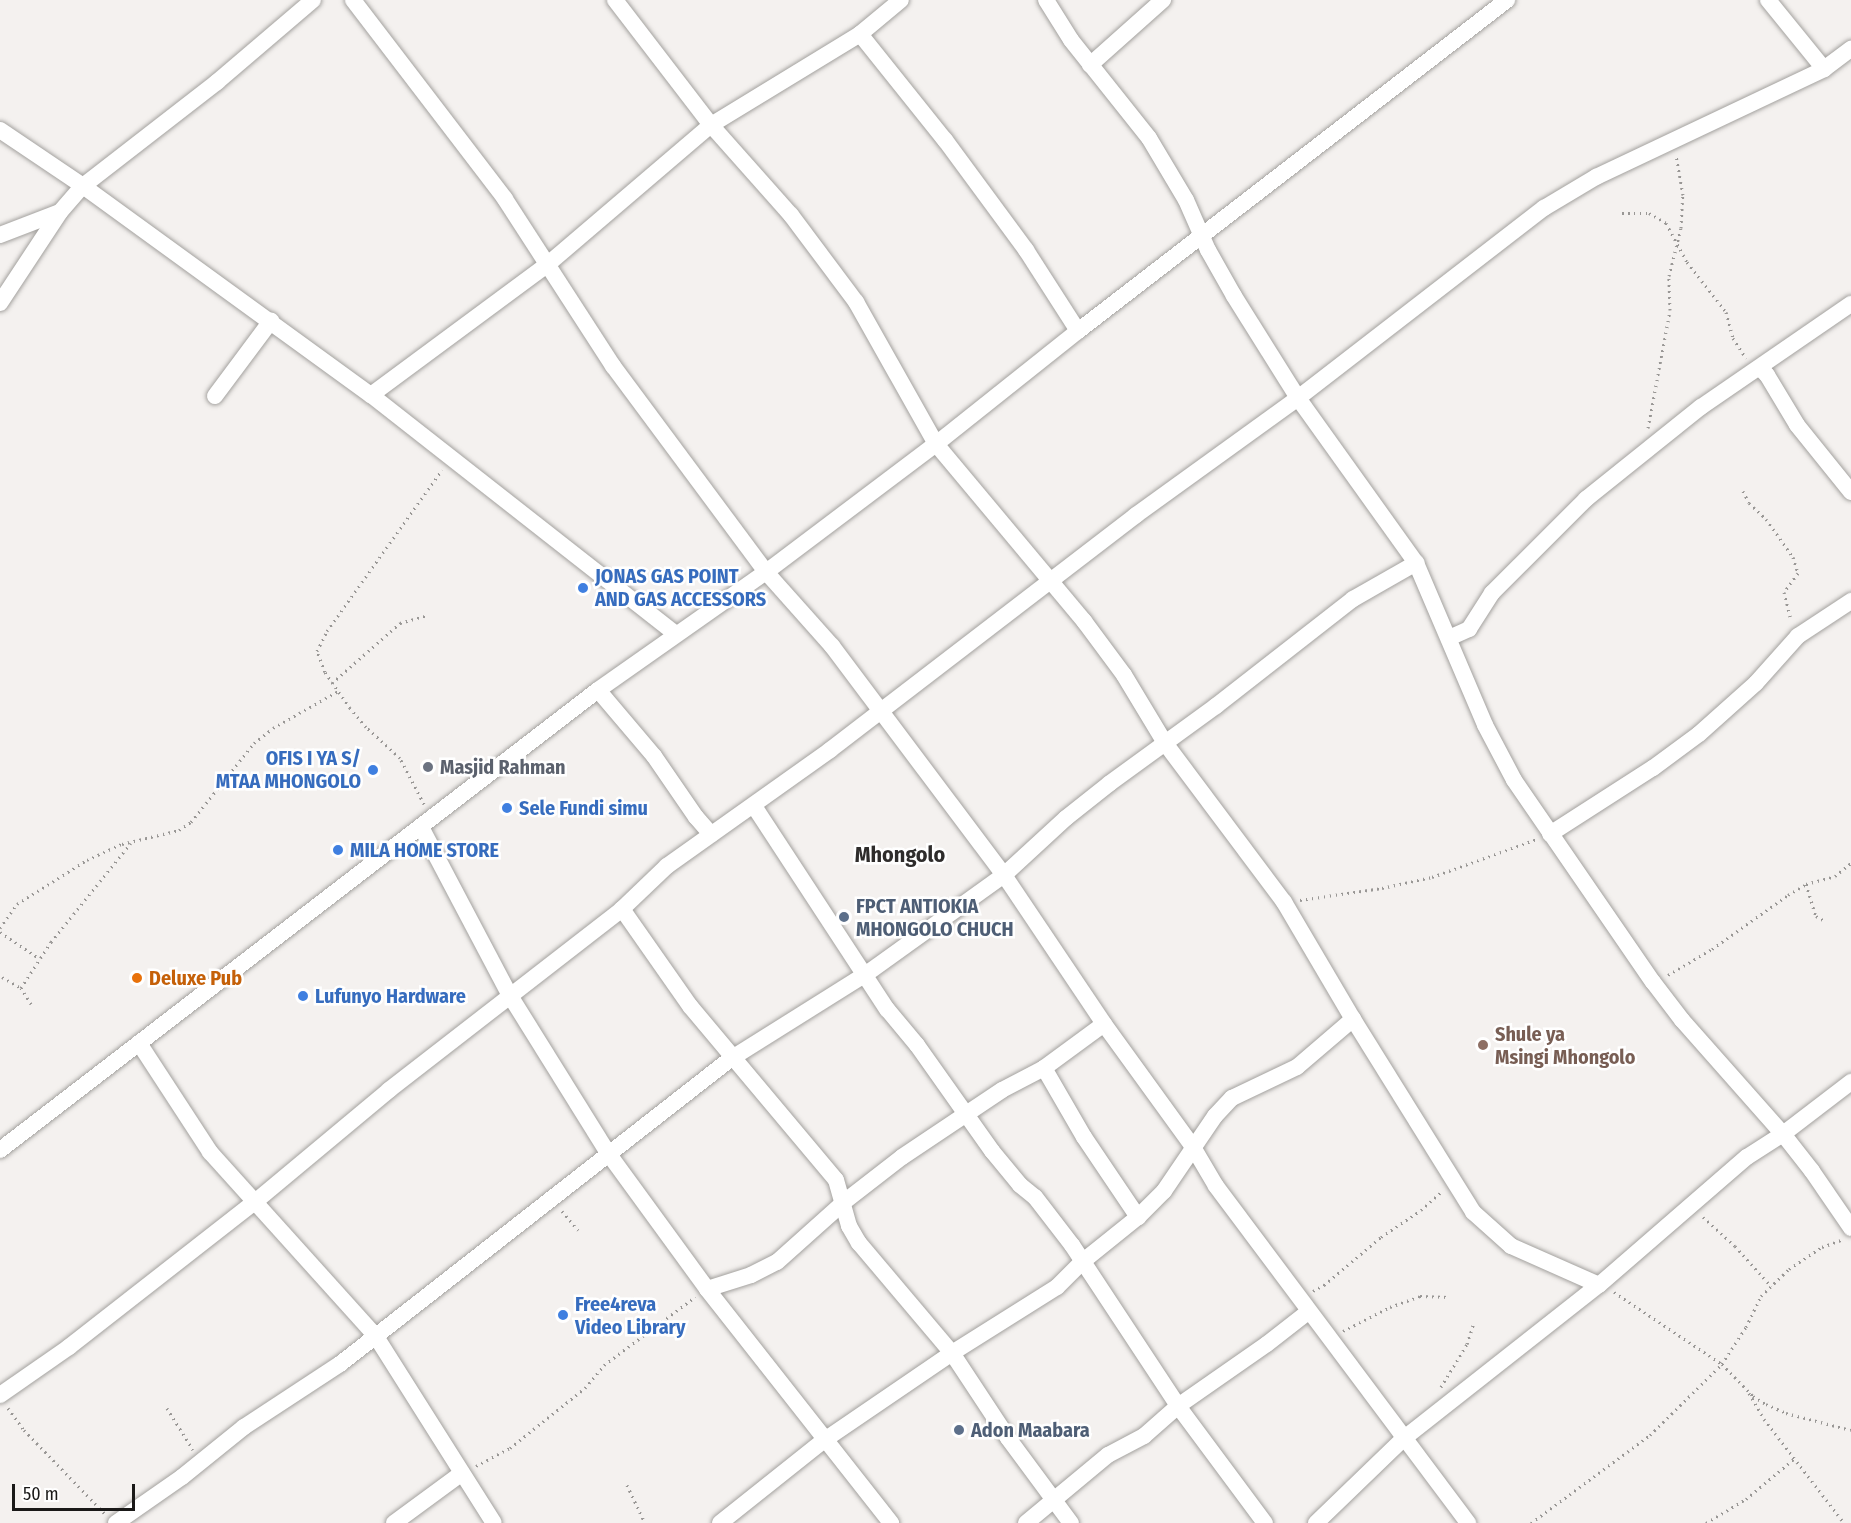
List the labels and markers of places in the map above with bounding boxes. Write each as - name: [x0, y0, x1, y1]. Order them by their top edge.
- place label: JONAS GAS POINT AND GAS ACCESSORS: [595, 564, 766, 611]
- marker: JONAS GAS POINT AND GAS ACCESSORS: [576, 581, 590, 595]
- place label: OFIS I YA S/ MTAA MHONGOLO: [216, 746, 361, 793]
- place label: Masjid Rahman: [440, 755, 566, 779]
- marker: Masjid Rahman: [421, 760, 435, 774]
- marker: OFIS I YA S/ MTAA MHONGOLO: [366, 763, 380, 777]
- place label: Sele Fundi simu: [519, 796, 648, 820]
- marker: Sele Fundi simu: [500, 801, 514, 815]
- place label: MILA HOME STORE: [350, 838, 499, 862]
- marker: MILA HOME STORE: [331, 843, 345, 857]
- place label: FPCT ANTIOKIA MHONGOLO CHUCH: [856, 894, 1013, 941]
- marker: FPCT ANTIOKIA MHONGOLO CHUCH: [837, 910, 851, 924]
- place label: Deluxe Pub: [149, 966, 242, 990]
- marker: Deluxe Pub: [130, 971, 144, 985]
- place label: Lufunyo Hardware: [315, 984, 466, 1008]
- marker: Lufunyo Hardware: [296, 989, 310, 1003]
- place label: Shule ya Msingi Mhongolo: [1495, 1022, 1635, 1069]
- marker: Shule ya Msingi Mhongolo: [1476, 1038, 1490, 1052]
- place label: Free4reva Video Library: [575, 1292, 685, 1339]
- marker: Free4reva Video Library: [556, 1308, 570, 1322]
- place label: Adon Maabara: [971, 1418, 1090, 1442]
- marker: Adon Maabara: [952, 1423, 966, 1437]

